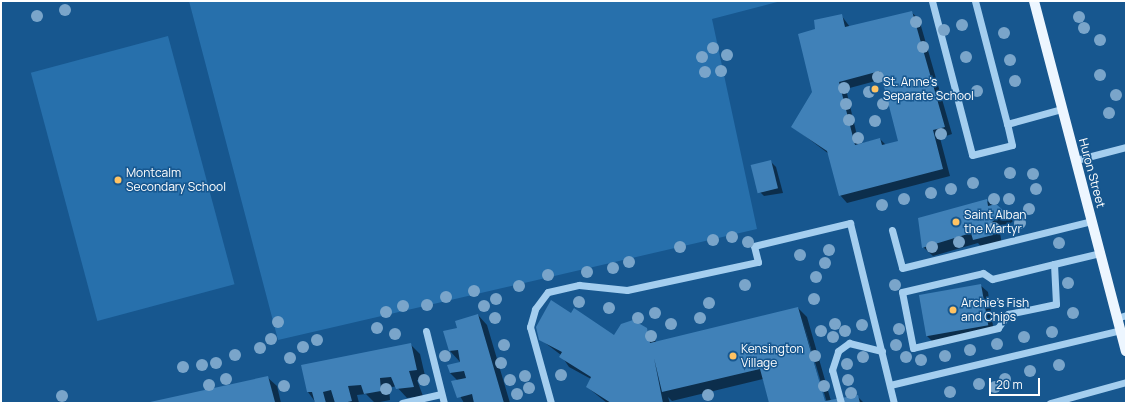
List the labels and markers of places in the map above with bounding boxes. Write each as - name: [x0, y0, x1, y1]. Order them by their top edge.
- place label: St. Anne's Separate School: [883, 75, 974, 103]
- marker: St. Anne's Separate School: [870, 84, 880, 94]
- place label: Montcalm Secondary School: [126, 166, 226, 194]
- marker: Montcalm Secondary School: [113, 175, 123, 185]
- place label: Saint Alban the Martyr: [964, 208, 1027, 236]
- marker: Saint Alban the Martyr: [951, 217, 961, 227]
- place label: Archie's Fish and Chips: [961, 296, 1029, 324]
- marker: Archie's Fish and Chips: [948, 305, 958, 315]
- place label: Kensington Village: [741, 342, 804, 370]
- marker: Kensington Village: [728, 351, 738, 361]

